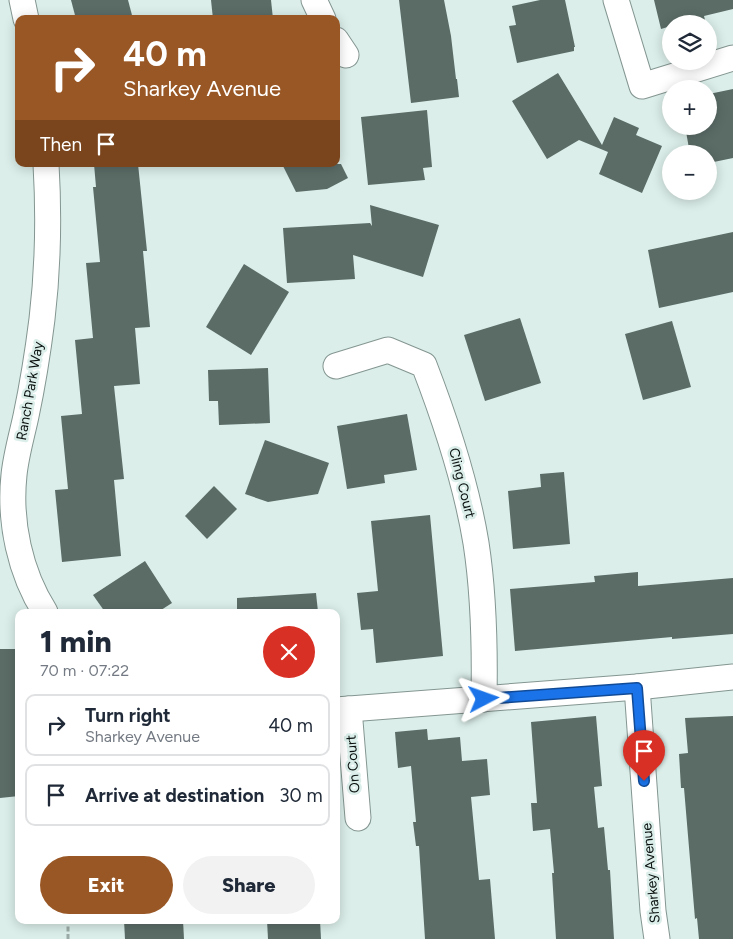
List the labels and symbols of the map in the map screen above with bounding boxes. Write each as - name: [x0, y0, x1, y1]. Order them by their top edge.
- street label: Ranch Park Way: [13, 340, 47, 442]
- street label: Cling Court: [445, 446, 479, 520]
- position arrow: [457, 672, 509, 724]
- pin: [623, 730, 665, 781]
- street label: On Court: [342, 734, 364, 794]
- street label: Sharkey Avenue: [638, 822, 664, 924]

